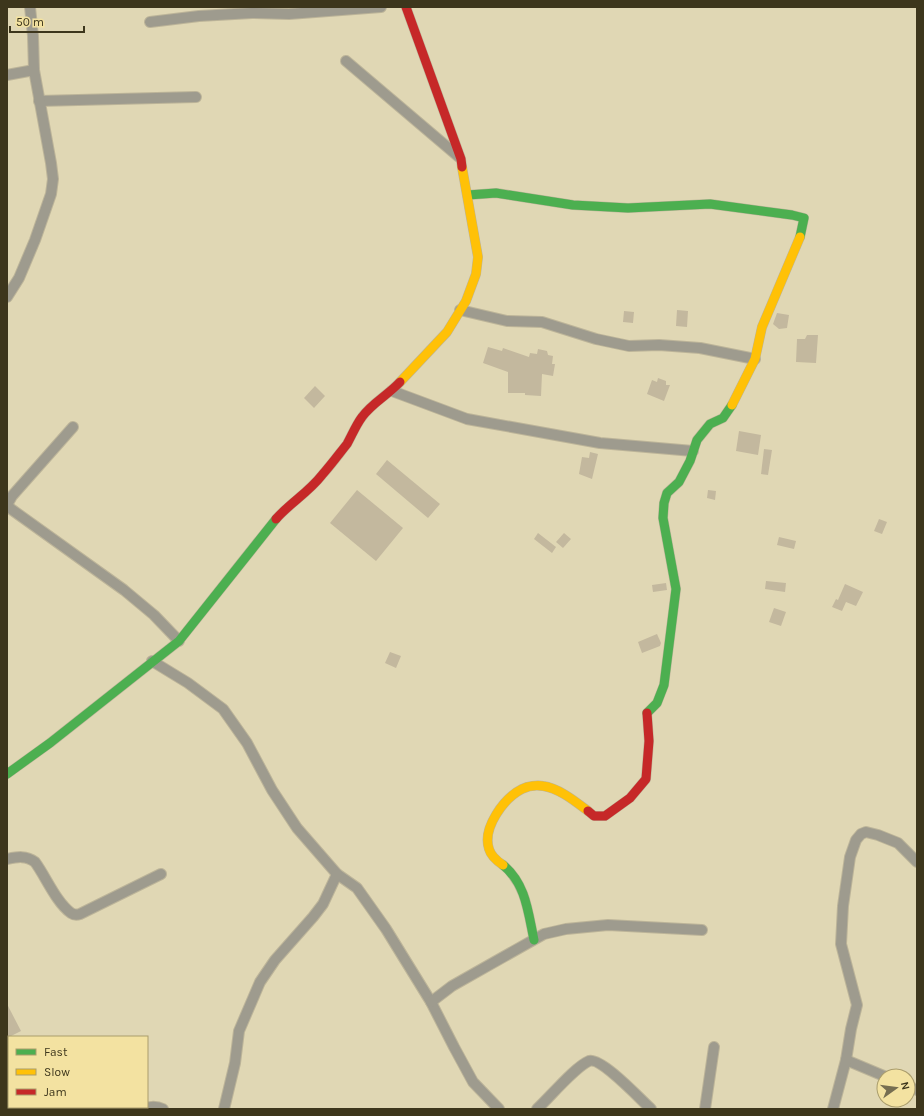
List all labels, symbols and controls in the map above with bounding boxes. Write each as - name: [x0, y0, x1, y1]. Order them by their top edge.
- scale bar: [10, 8, 84, 34]
- text: 50 m: [16, 15, 44, 29]
- legend: [8, 1036, 148, 1108]
- text: Fast: [44, 1045, 68, 1059]
- text: Slow: [44, 1065, 70, 1079]
- north arrow: [876, 1068, 916, 1108]
- text: N: [898, 1080, 912, 1091]
- text: Jam: [44, 1085, 67, 1099]

